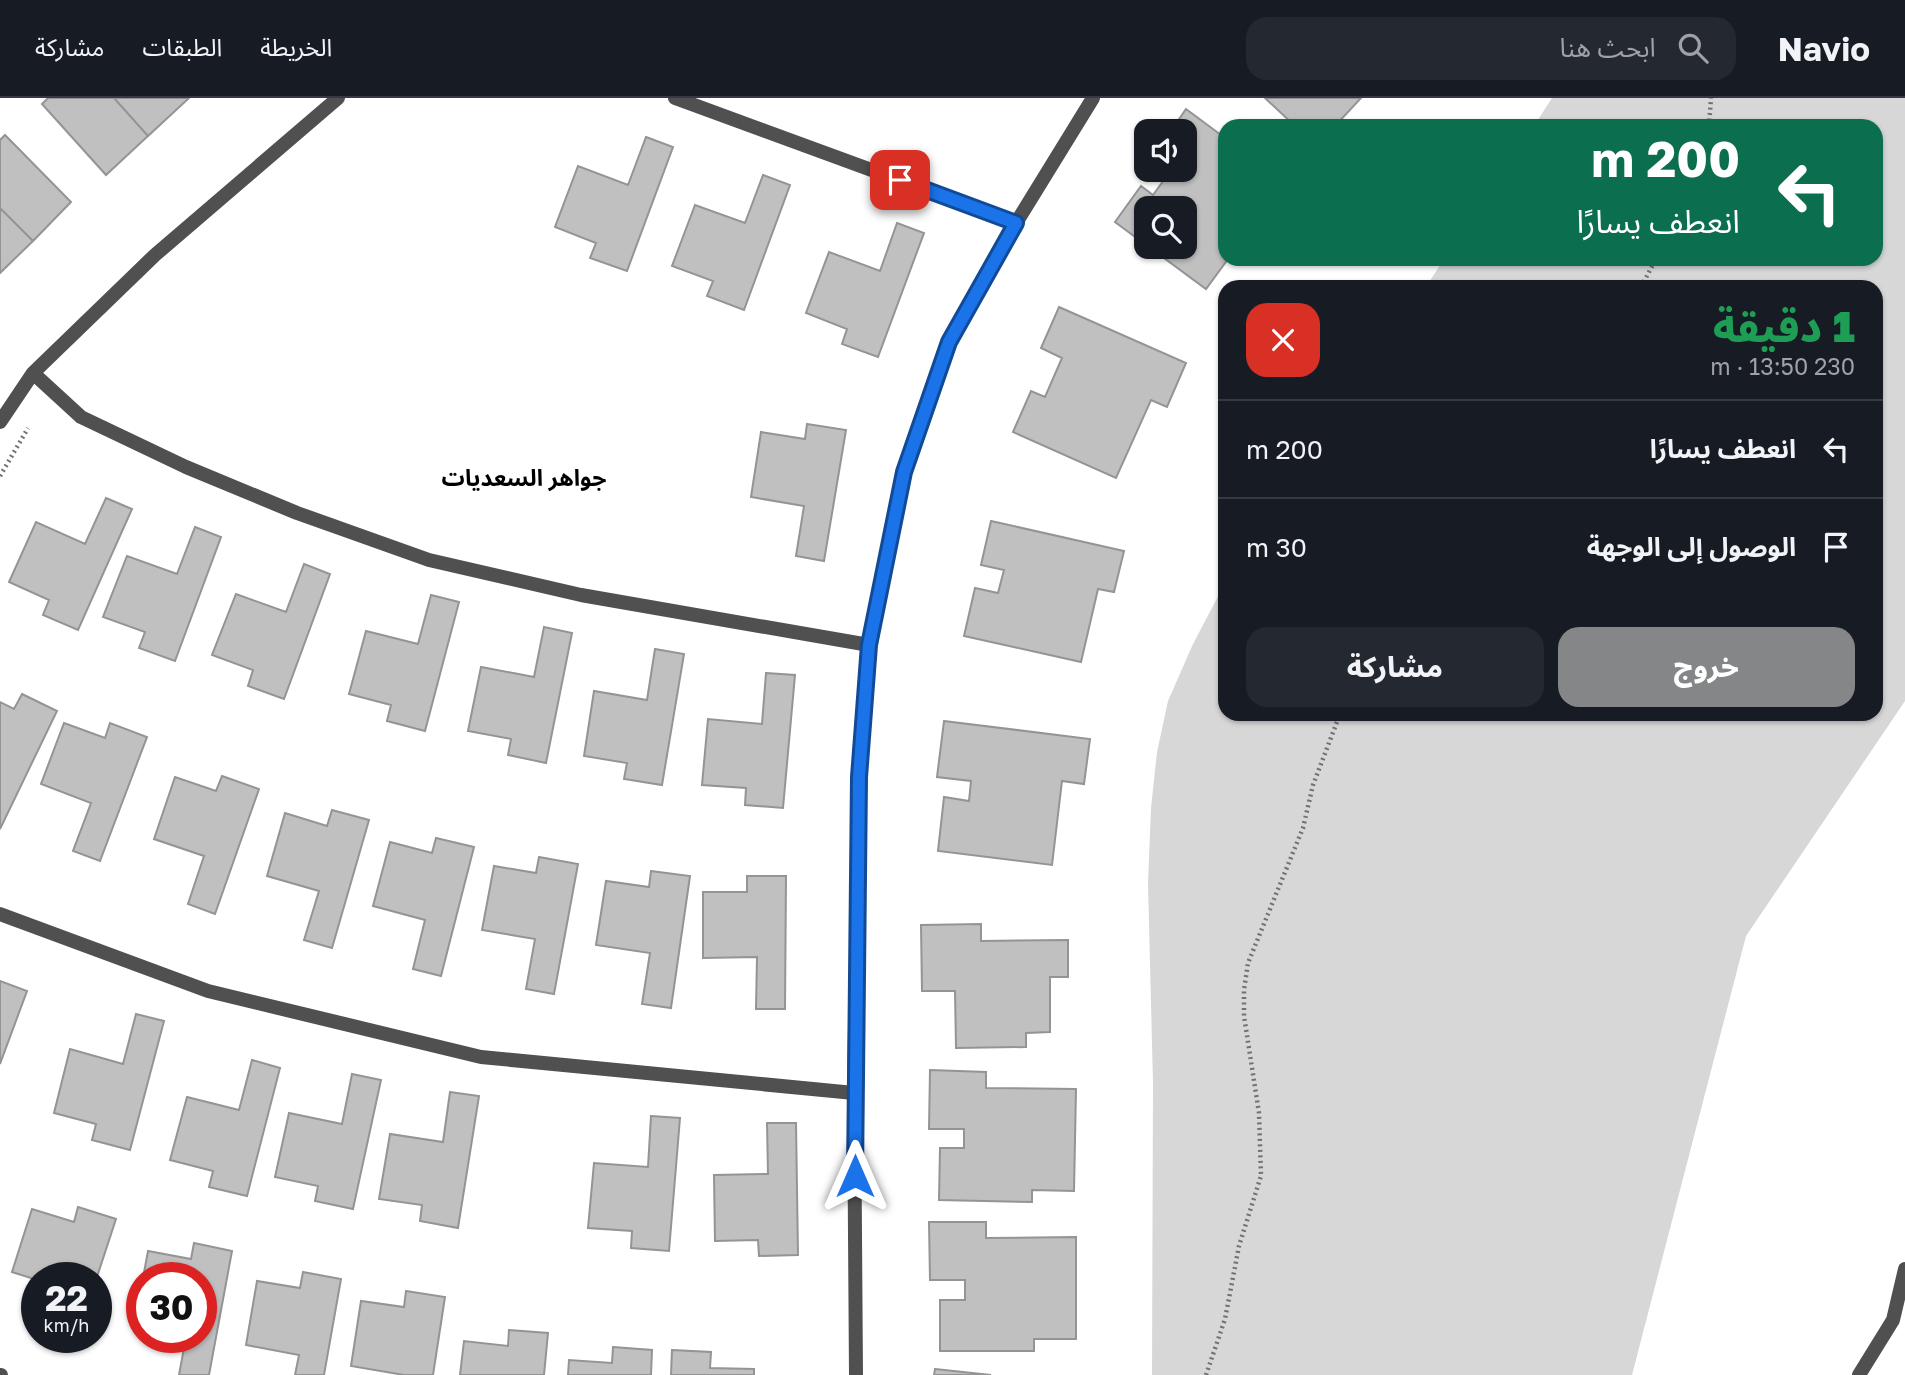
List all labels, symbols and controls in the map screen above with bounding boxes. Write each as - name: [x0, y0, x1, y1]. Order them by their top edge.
- search box: [1246, 17, 1736, 80]
- icon: search: [1674, 29, 1712, 67]
- text: Navio: [1778, 29, 1870, 68]
- text: مشاركة: [35, 32, 104, 61]
- text: الطبقات: [142, 32, 222, 61]
- text: الخريطة: [260, 32, 332, 61]
- text: ابحث هنا: [1560, 32, 1656, 63]
- map controls: [1134, 119, 1197, 259]
- button: sound: [1134, 119, 1197, 182]
- text: 200 m: [1591, 129, 1740, 188]
- icon: left: [1764, 147, 1855, 238]
- pin: [870, 150, 930, 210]
- icon: arrive: [881, 161, 919, 199]
- button: search: [1134, 196, 1197, 259]
- text: انعطف يسارًا: [1577, 202, 1740, 240]
- text: 1 دقيقة: [1713, 301, 1855, 351]
- button: close: [1246, 303, 1320, 377]
- text: 230 m · 13:50: [1710, 352, 1855, 380]
- icon: left: [1817, 430, 1855, 468]
- text: انعطف يسارًا: [1650, 433, 1796, 464]
- text: 200 m: [1246, 434, 1323, 465]
- district label: جواهر السعديات: [441, 463, 607, 492]
- icon: arrive: [1817, 528, 1855, 566]
- text: الوصول إلى الوجهة: [1587, 531, 1796, 562]
- text: 30 m: [1246, 532, 1307, 563]
- button: مشاركة: [1246, 627, 1544, 707]
- button: خروج: [1558, 627, 1855, 707]
- position arrow: [818, 1139, 892, 1213]
- speed limit sign: 30: [126, 1262, 217, 1353]
- text: 22: [45, 1277, 88, 1319]
- text: km/h: [44, 1314, 89, 1336]

